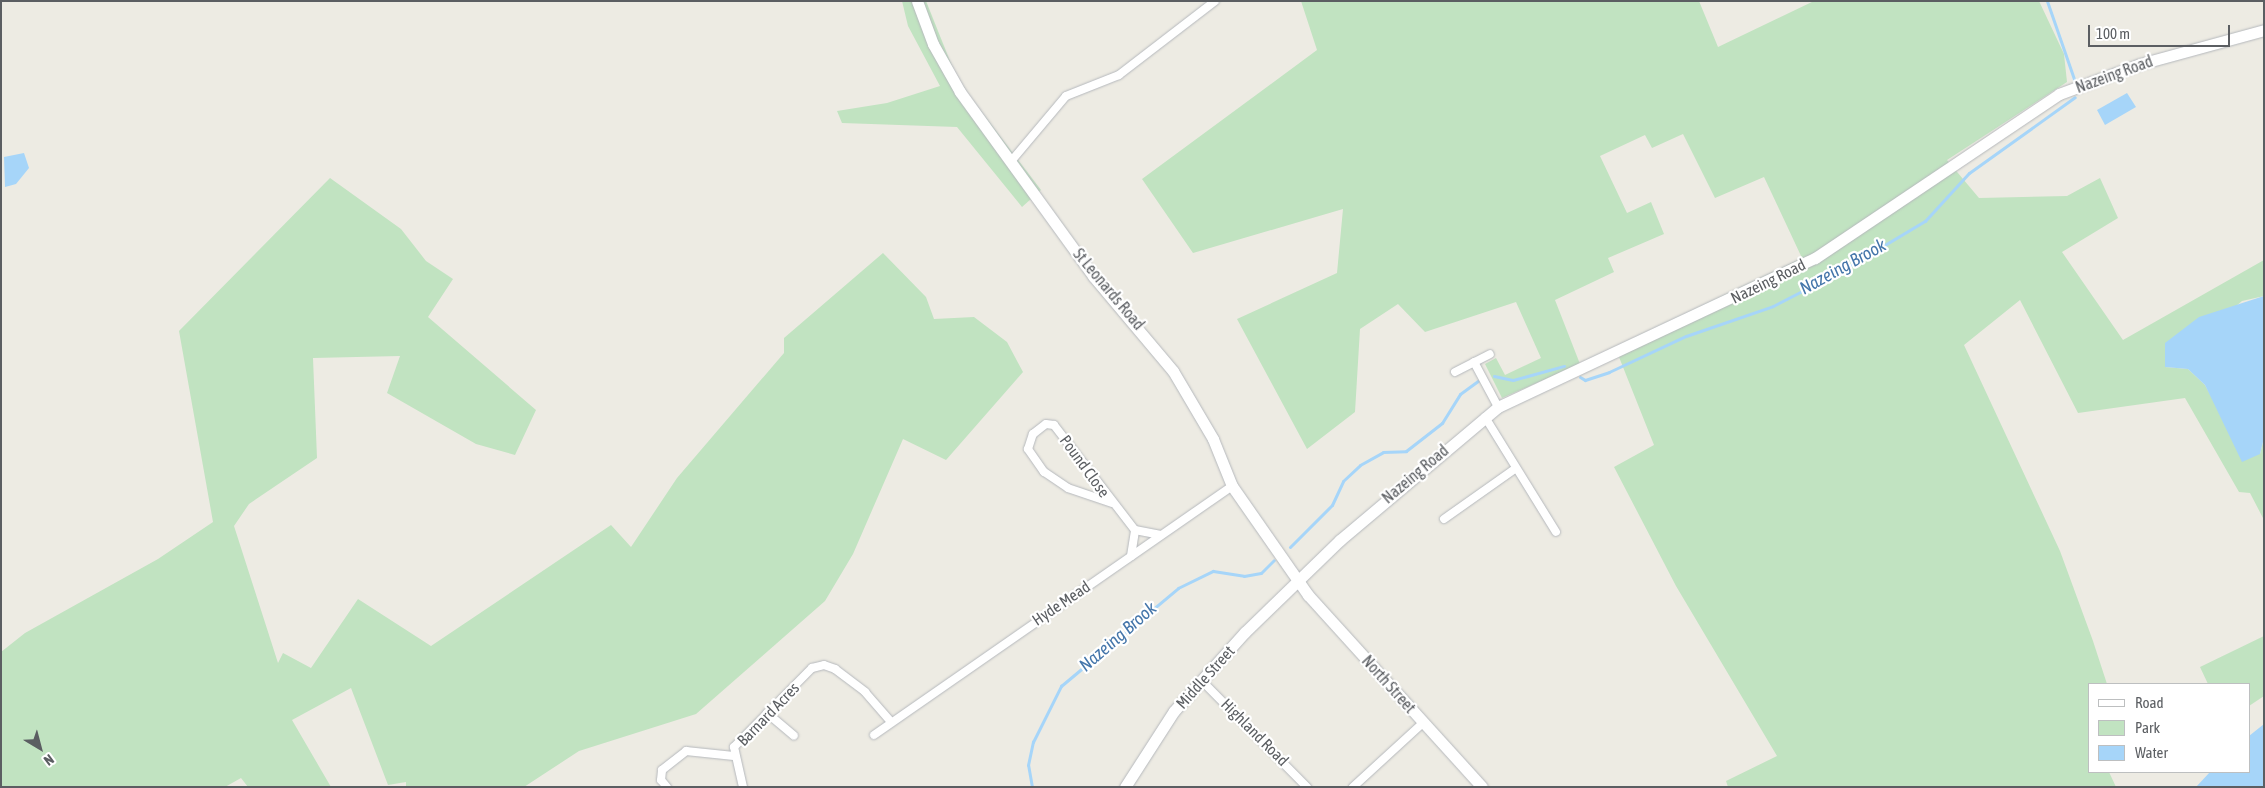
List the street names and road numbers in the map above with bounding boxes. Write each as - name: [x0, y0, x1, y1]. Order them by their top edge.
- street label: Nazeing Road: [2073, 51, 2155, 97]
- street label: St Leonards Road: [1069, 244, 1149, 334]
- street label: Nazeing Road: [1727, 255, 1809, 307]
- street label: Pound Close: [1056, 431, 1114, 501]
- street label: Nazeing Road: [1378, 441, 1452, 507]
- street label: Hyde Mead: [1028, 577, 1094, 629]
- street label: Middle Street: [1172, 642, 1238, 712]
- street label: North Street: [1358, 651, 1420, 717]
- street label: Barnard Acres: [733, 678, 803, 750]
- street label: Highland Road: [1217, 694, 1293, 770]

